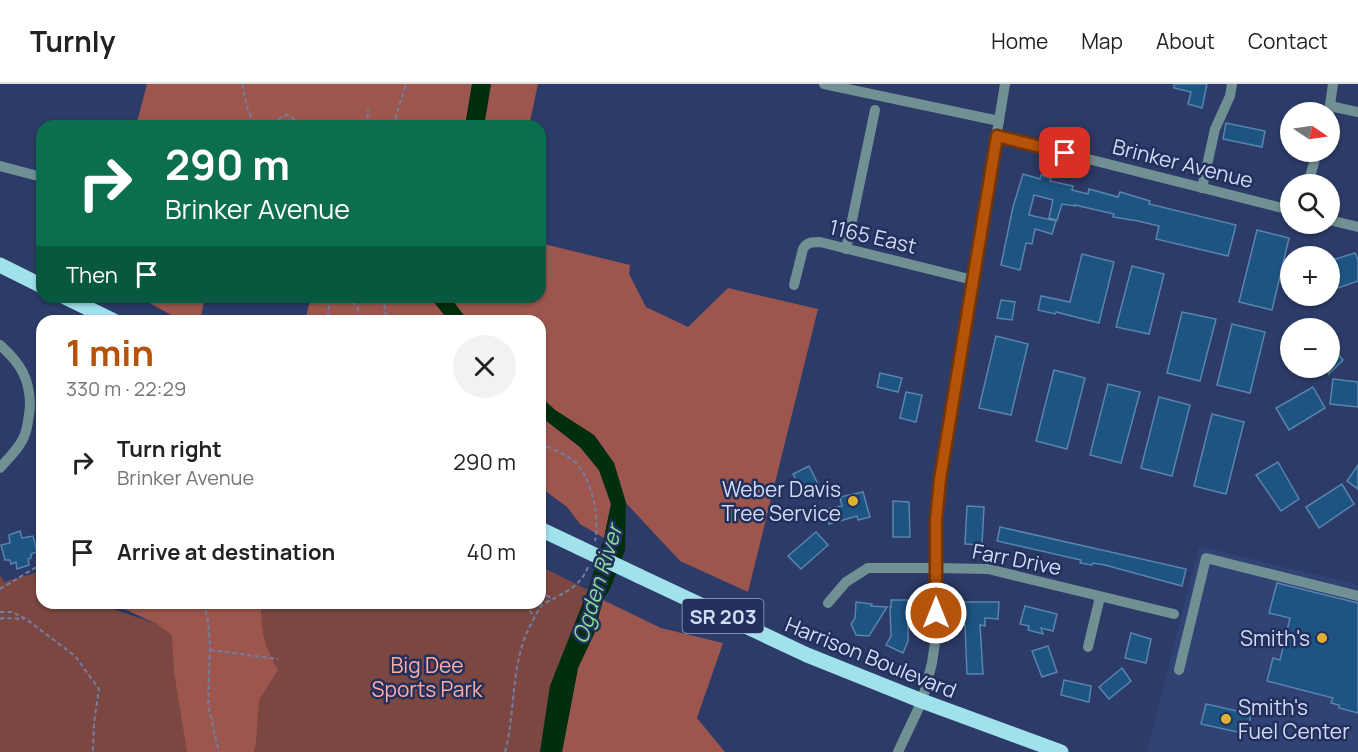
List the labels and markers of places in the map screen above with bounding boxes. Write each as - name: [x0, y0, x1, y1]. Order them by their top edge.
- pin: [1039, 127, 1090, 178]
- place label: Weber Davis Tree Service: [721, 475, 841, 527]
- marker: Weber Davis Tree Service: [846, 494, 860, 508]
- place label: Smith's: [1240, 624, 1310, 652]
- marker: Smith's: [1315, 631, 1329, 645]
- place label: Smith's Fuel Center: [1238, 693, 1350, 745]
- marker: Smith's Fuel Center: [1219, 712, 1233, 726]

